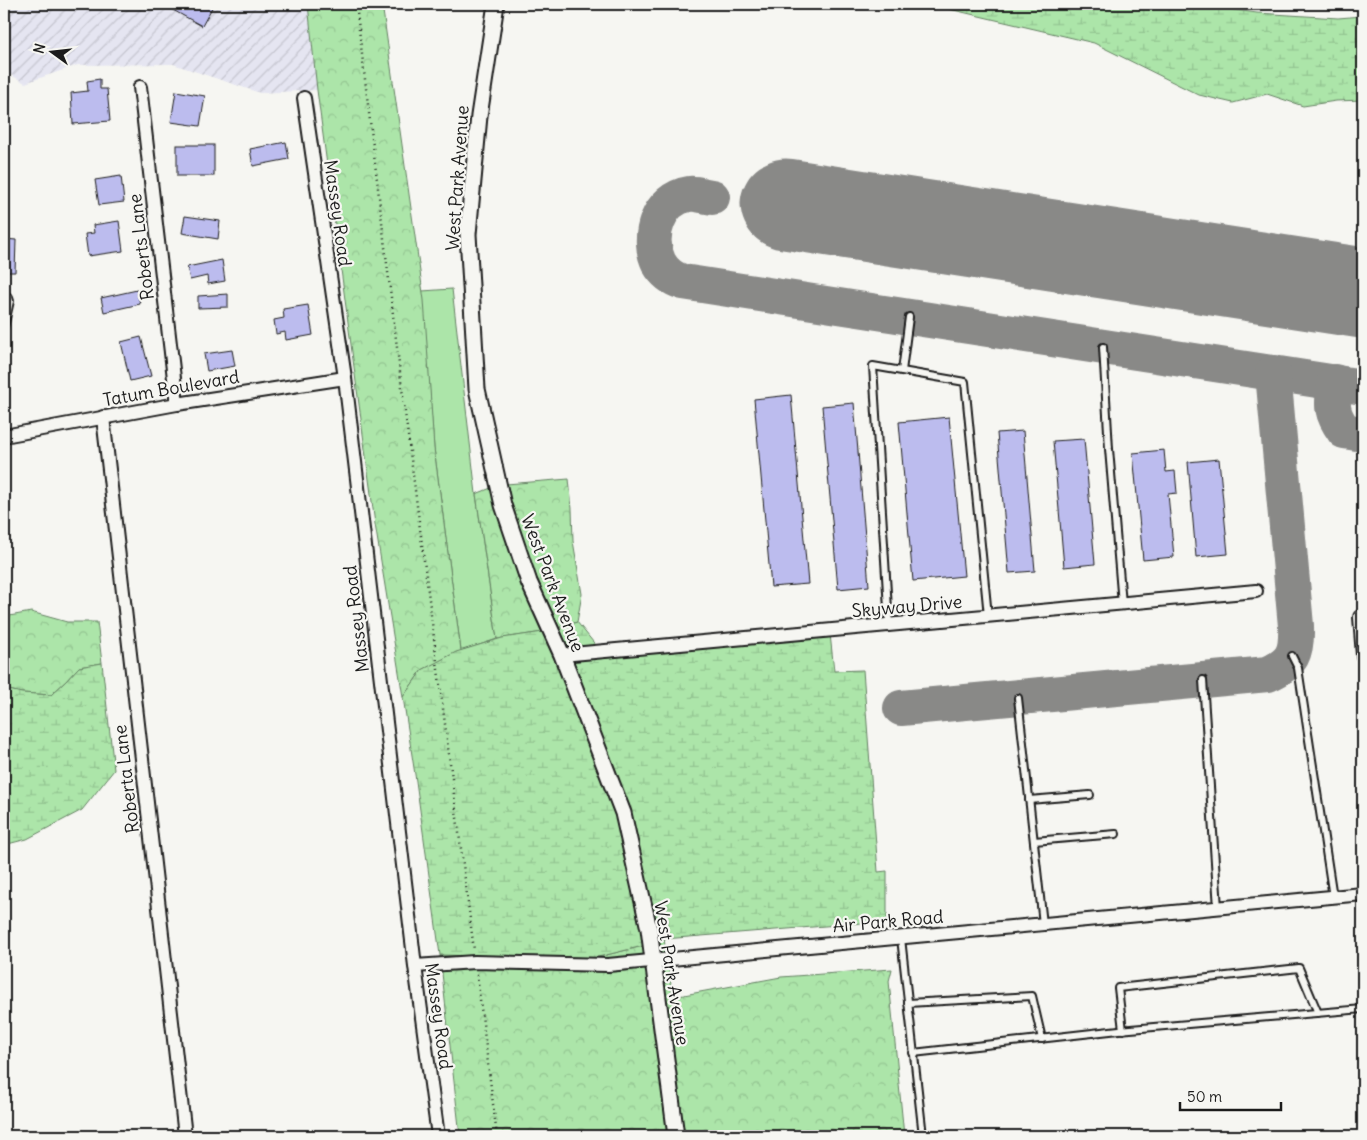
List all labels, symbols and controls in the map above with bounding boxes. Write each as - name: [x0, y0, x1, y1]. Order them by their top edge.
- north arrow: [28, 28, 78, 78]
- text: N: [29, 42, 49, 56]
- street label: West Park Avenue: [440, 105, 474, 251]
- street label: Massey Road: [319, 158, 357, 268]
- street label: Roberts Lane: [123, 192, 159, 302]
- street label: Tatum Boulevard: [101, 365, 241, 411]
- street label: West Park Avenue: [516, 511, 590, 655]
- street label: Massey Road: [338, 564, 374, 674]
- street label: Skyway Drive: [851, 590, 963, 622]
- street label: Roberta Lane: [108, 723, 144, 835]
- street label: West Park Avenue: [649, 899, 695, 1047]
- street label: Air Park Road: [832, 905, 945, 937]
- street label: Massey Road: [420, 961, 458, 1071]
- scale bar: [1180, 1080, 1281, 1112]
- text: 50 m: [1187, 1087, 1222, 1106]

